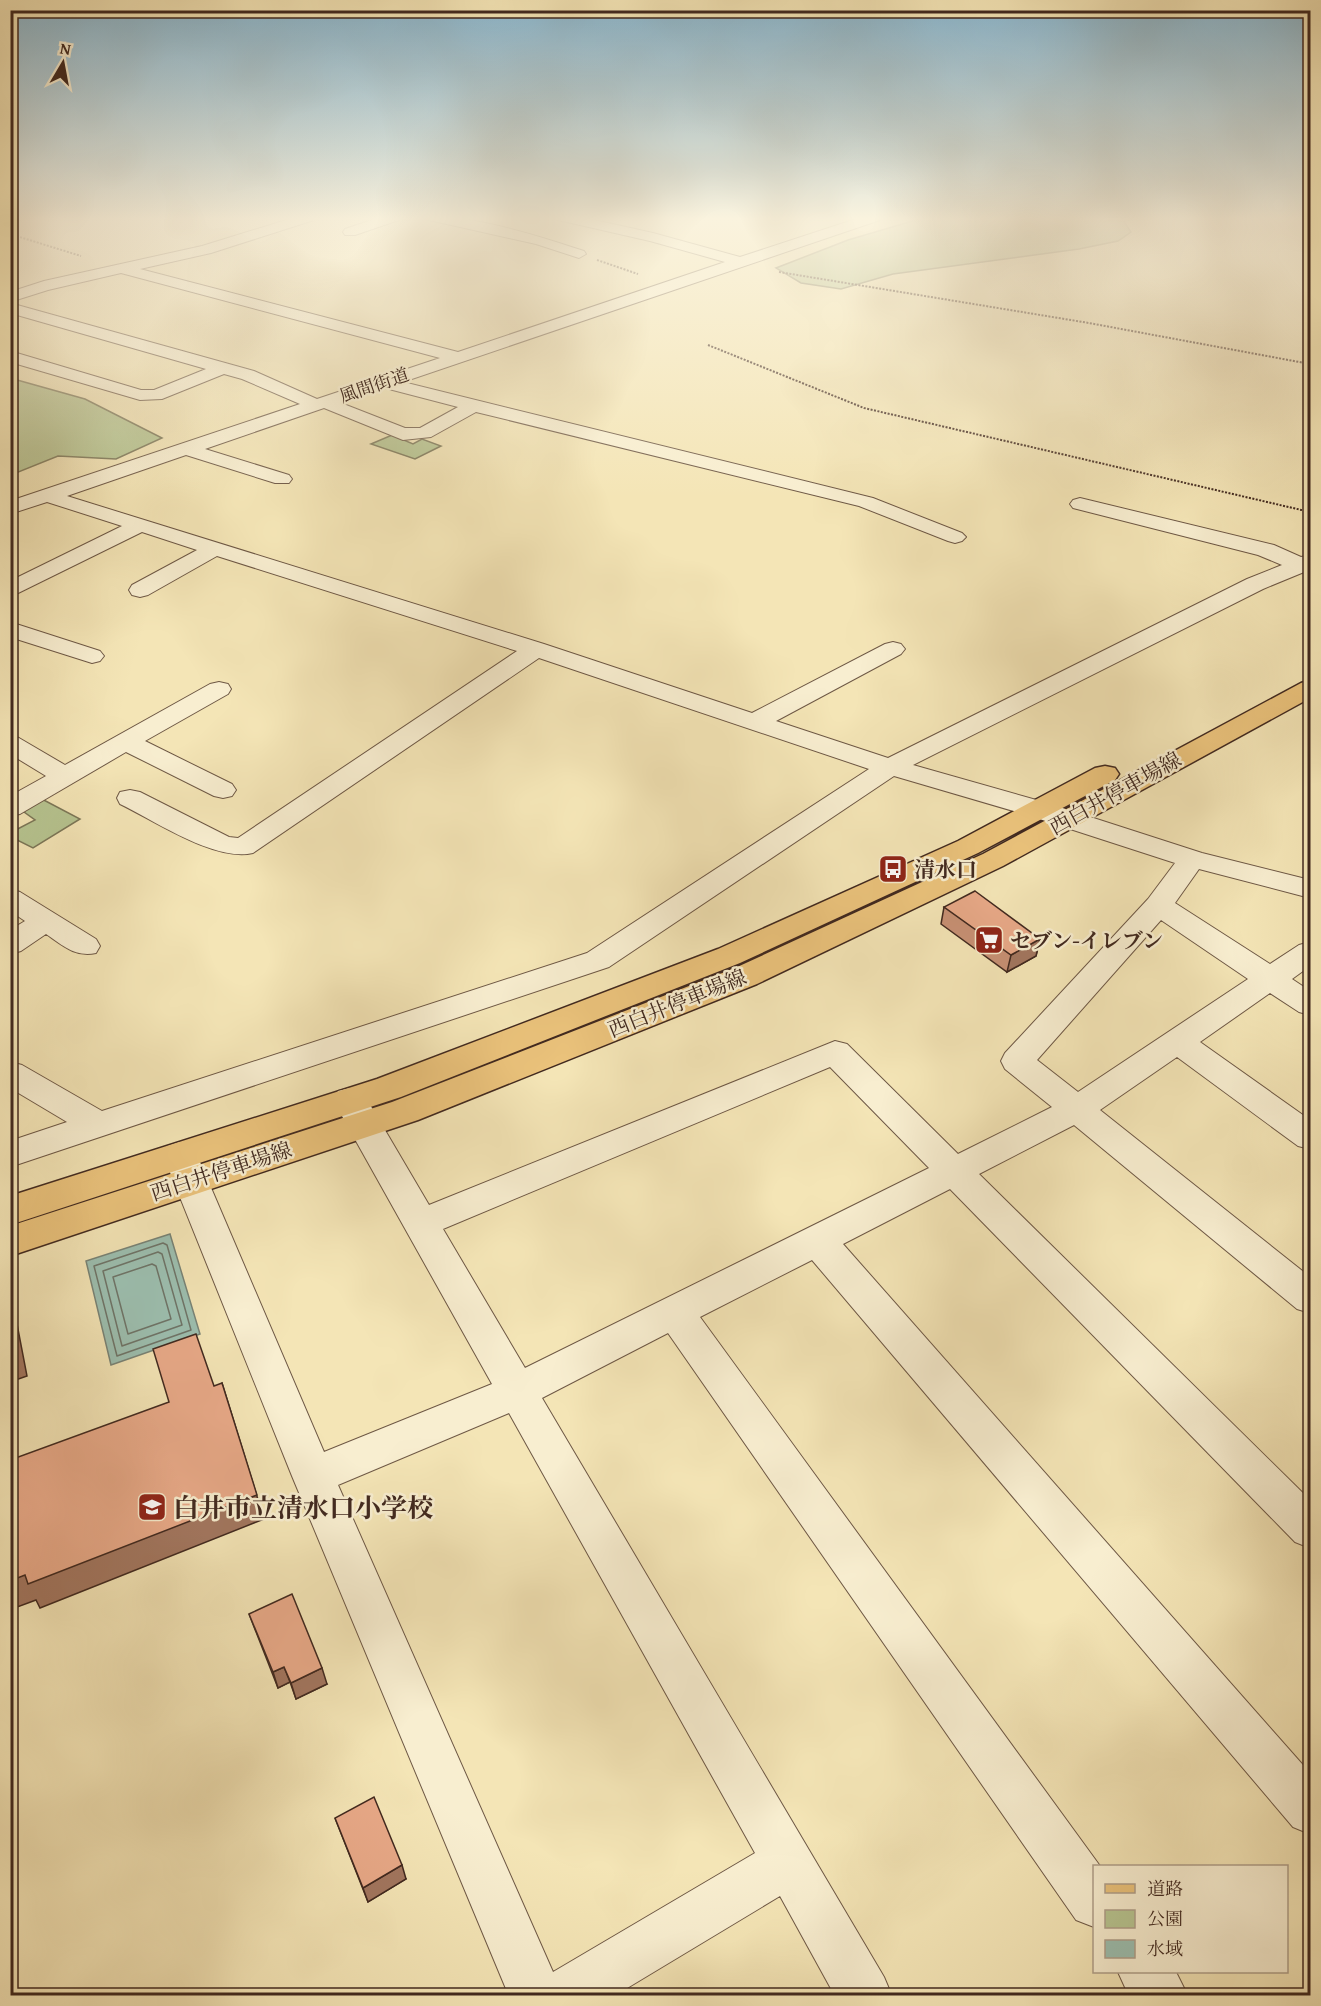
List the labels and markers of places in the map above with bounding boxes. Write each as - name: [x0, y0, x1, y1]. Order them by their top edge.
- bus stop icon: 清水口: [877, 853, 909, 885]
- place label: 清水口: [914, 854, 977, 885]
- supermarket icon: セブン-イレブン: [973, 924, 1005, 956]
- place label: セブン-イレブン: [1010, 925, 1163, 956]
- place label: 白井市立清水口小学校: [173, 1488, 433, 1527]
- school or university icon: 白井市立清水口小学校: [136, 1491, 168, 1523]

